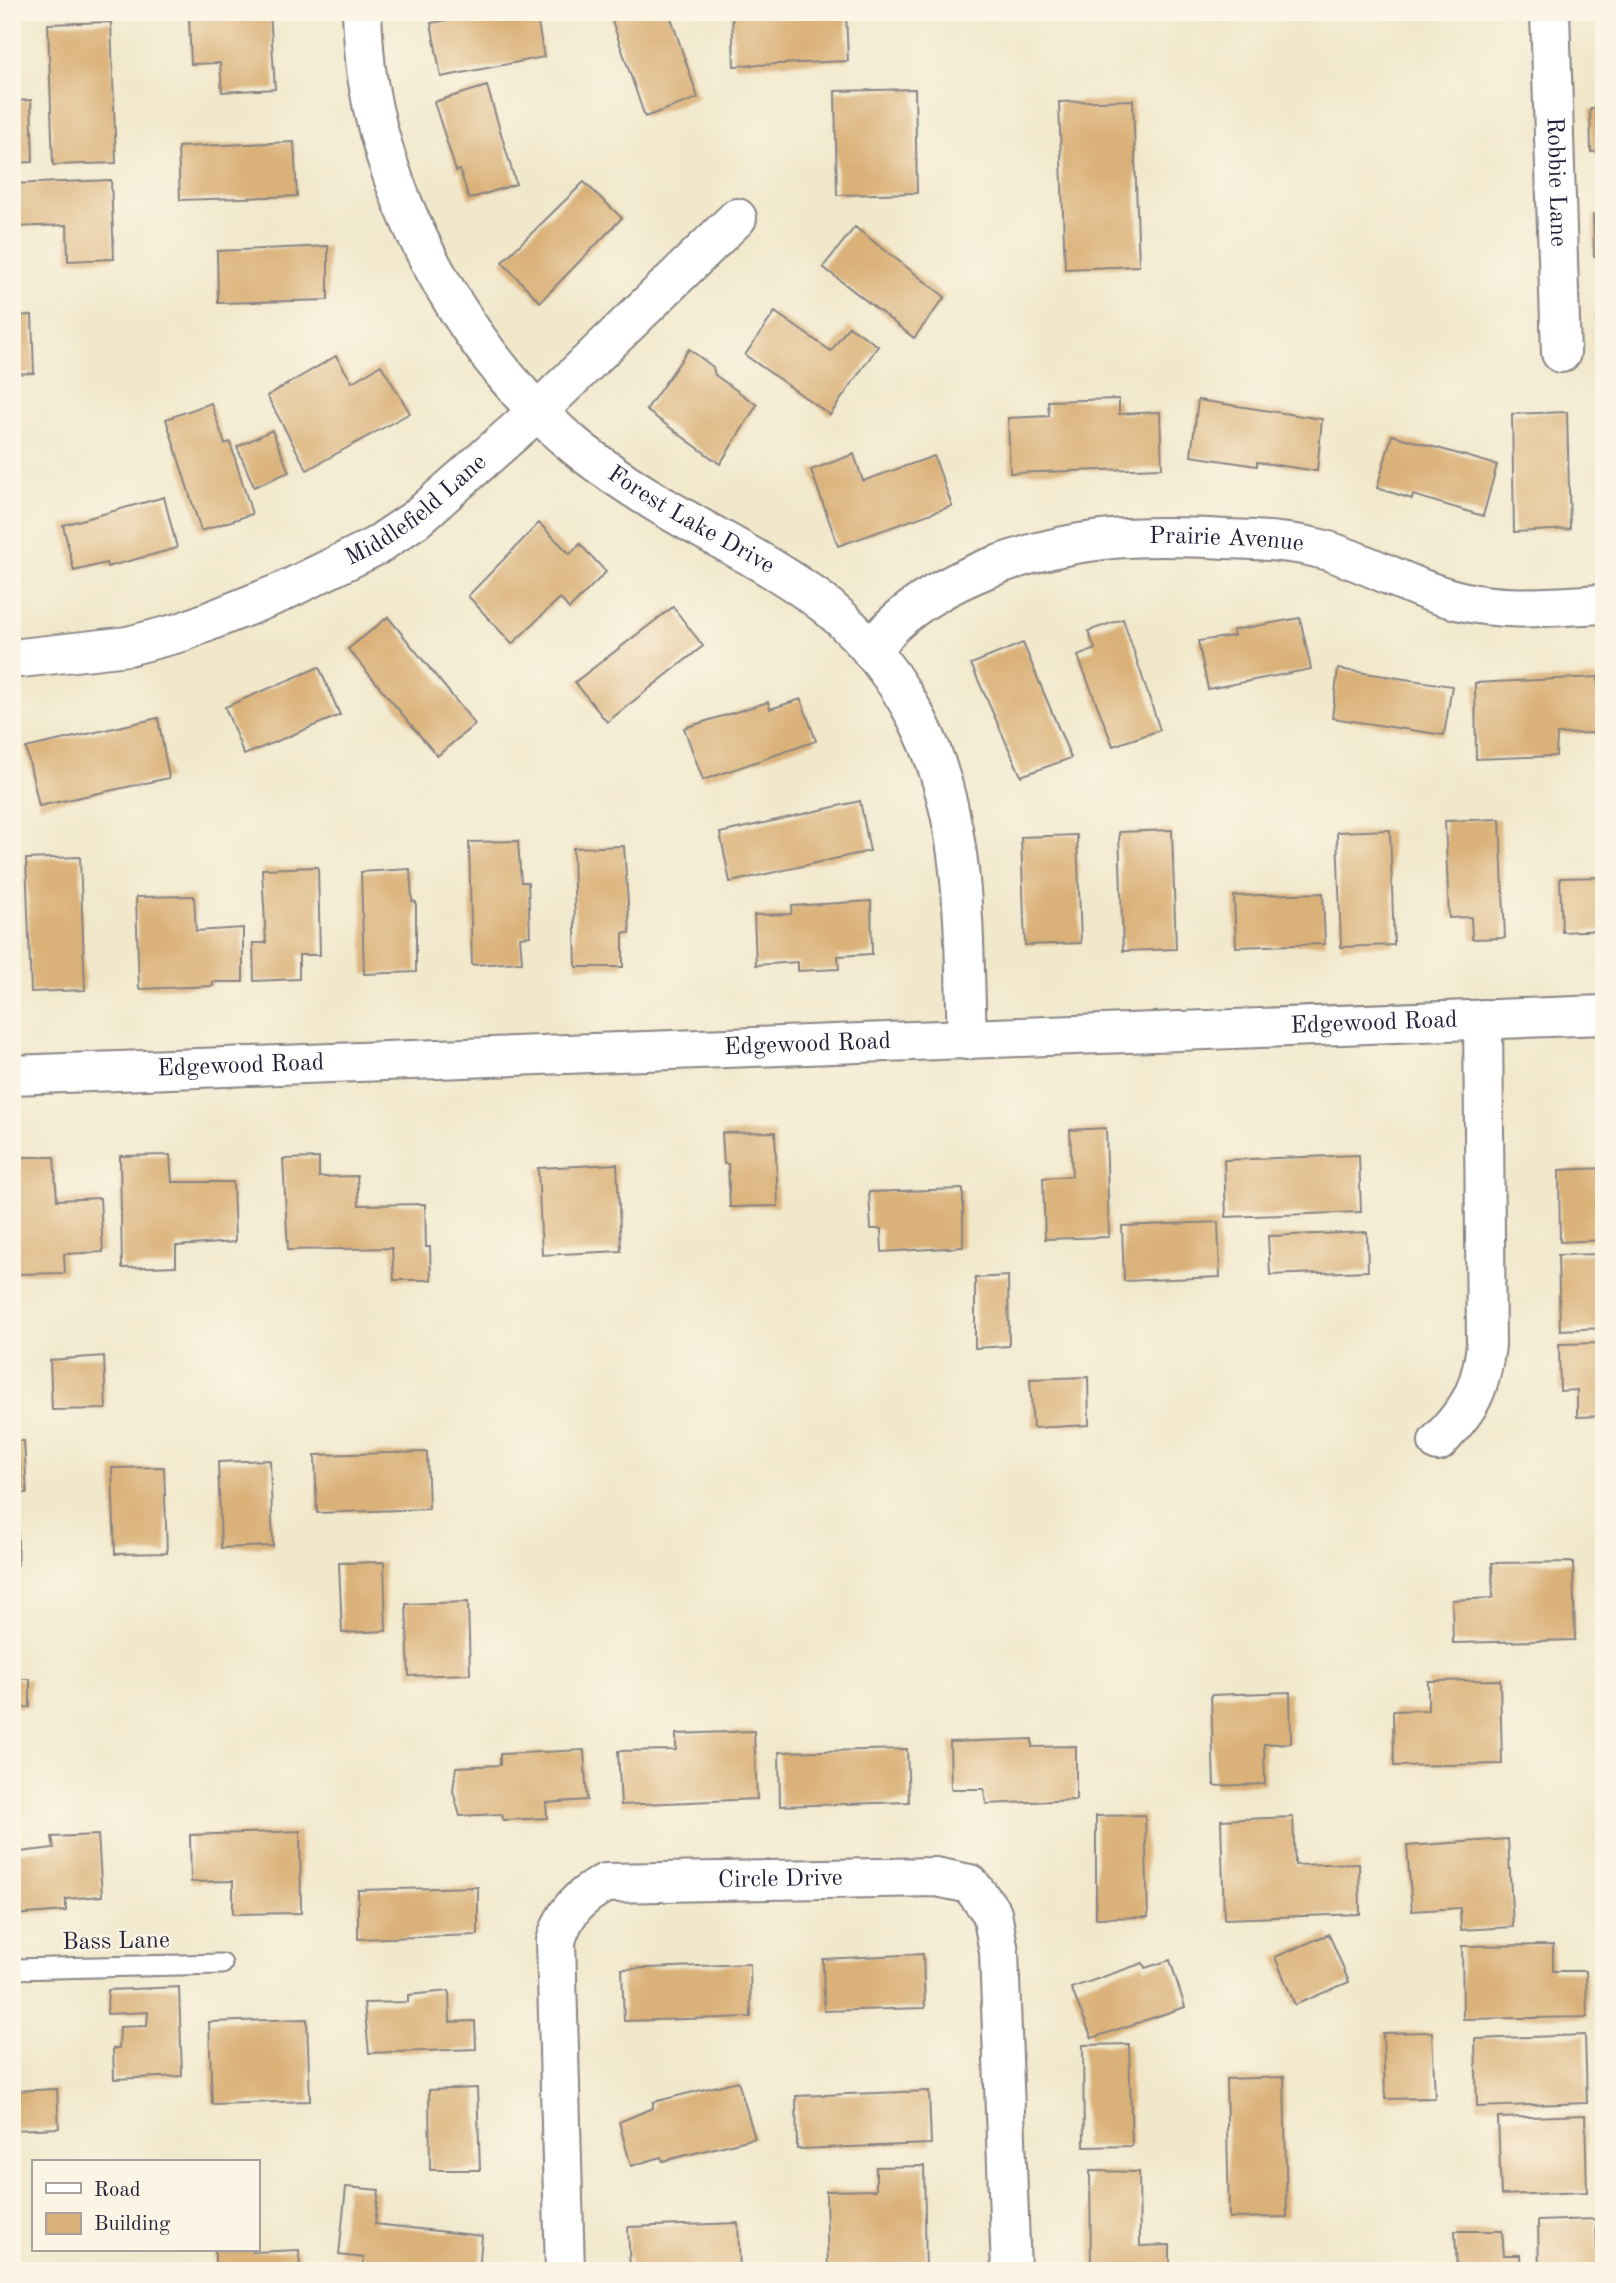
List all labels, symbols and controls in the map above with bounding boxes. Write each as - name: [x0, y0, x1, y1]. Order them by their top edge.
- street label: Robbie Lane: [1541, 117, 1570, 247]
- street label: Middlefield Lane: [342, 450, 492, 571]
- street label: Forest Lake Drive: [603, 462, 778, 579]
- street label: Prairie Avenue: [1149, 525, 1306, 557]
- street label: Edgewood Road: [1290, 1009, 1458, 1039]
- street label: Edgewood Road: [723, 1030, 891, 1060]
- street label: Edgewood Road: [157, 1051, 325, 1082]
- street label: Circle Drive: [718, 1867, 843, 1893]
- street label: Bass Lane: [62, 1929, 170, 1955]
- legend: [32, 2160, 259, 2252]
- text: Road: [94, 2180, 141, 2201]
- text: Building: [94, 2214, 171, 2235]

